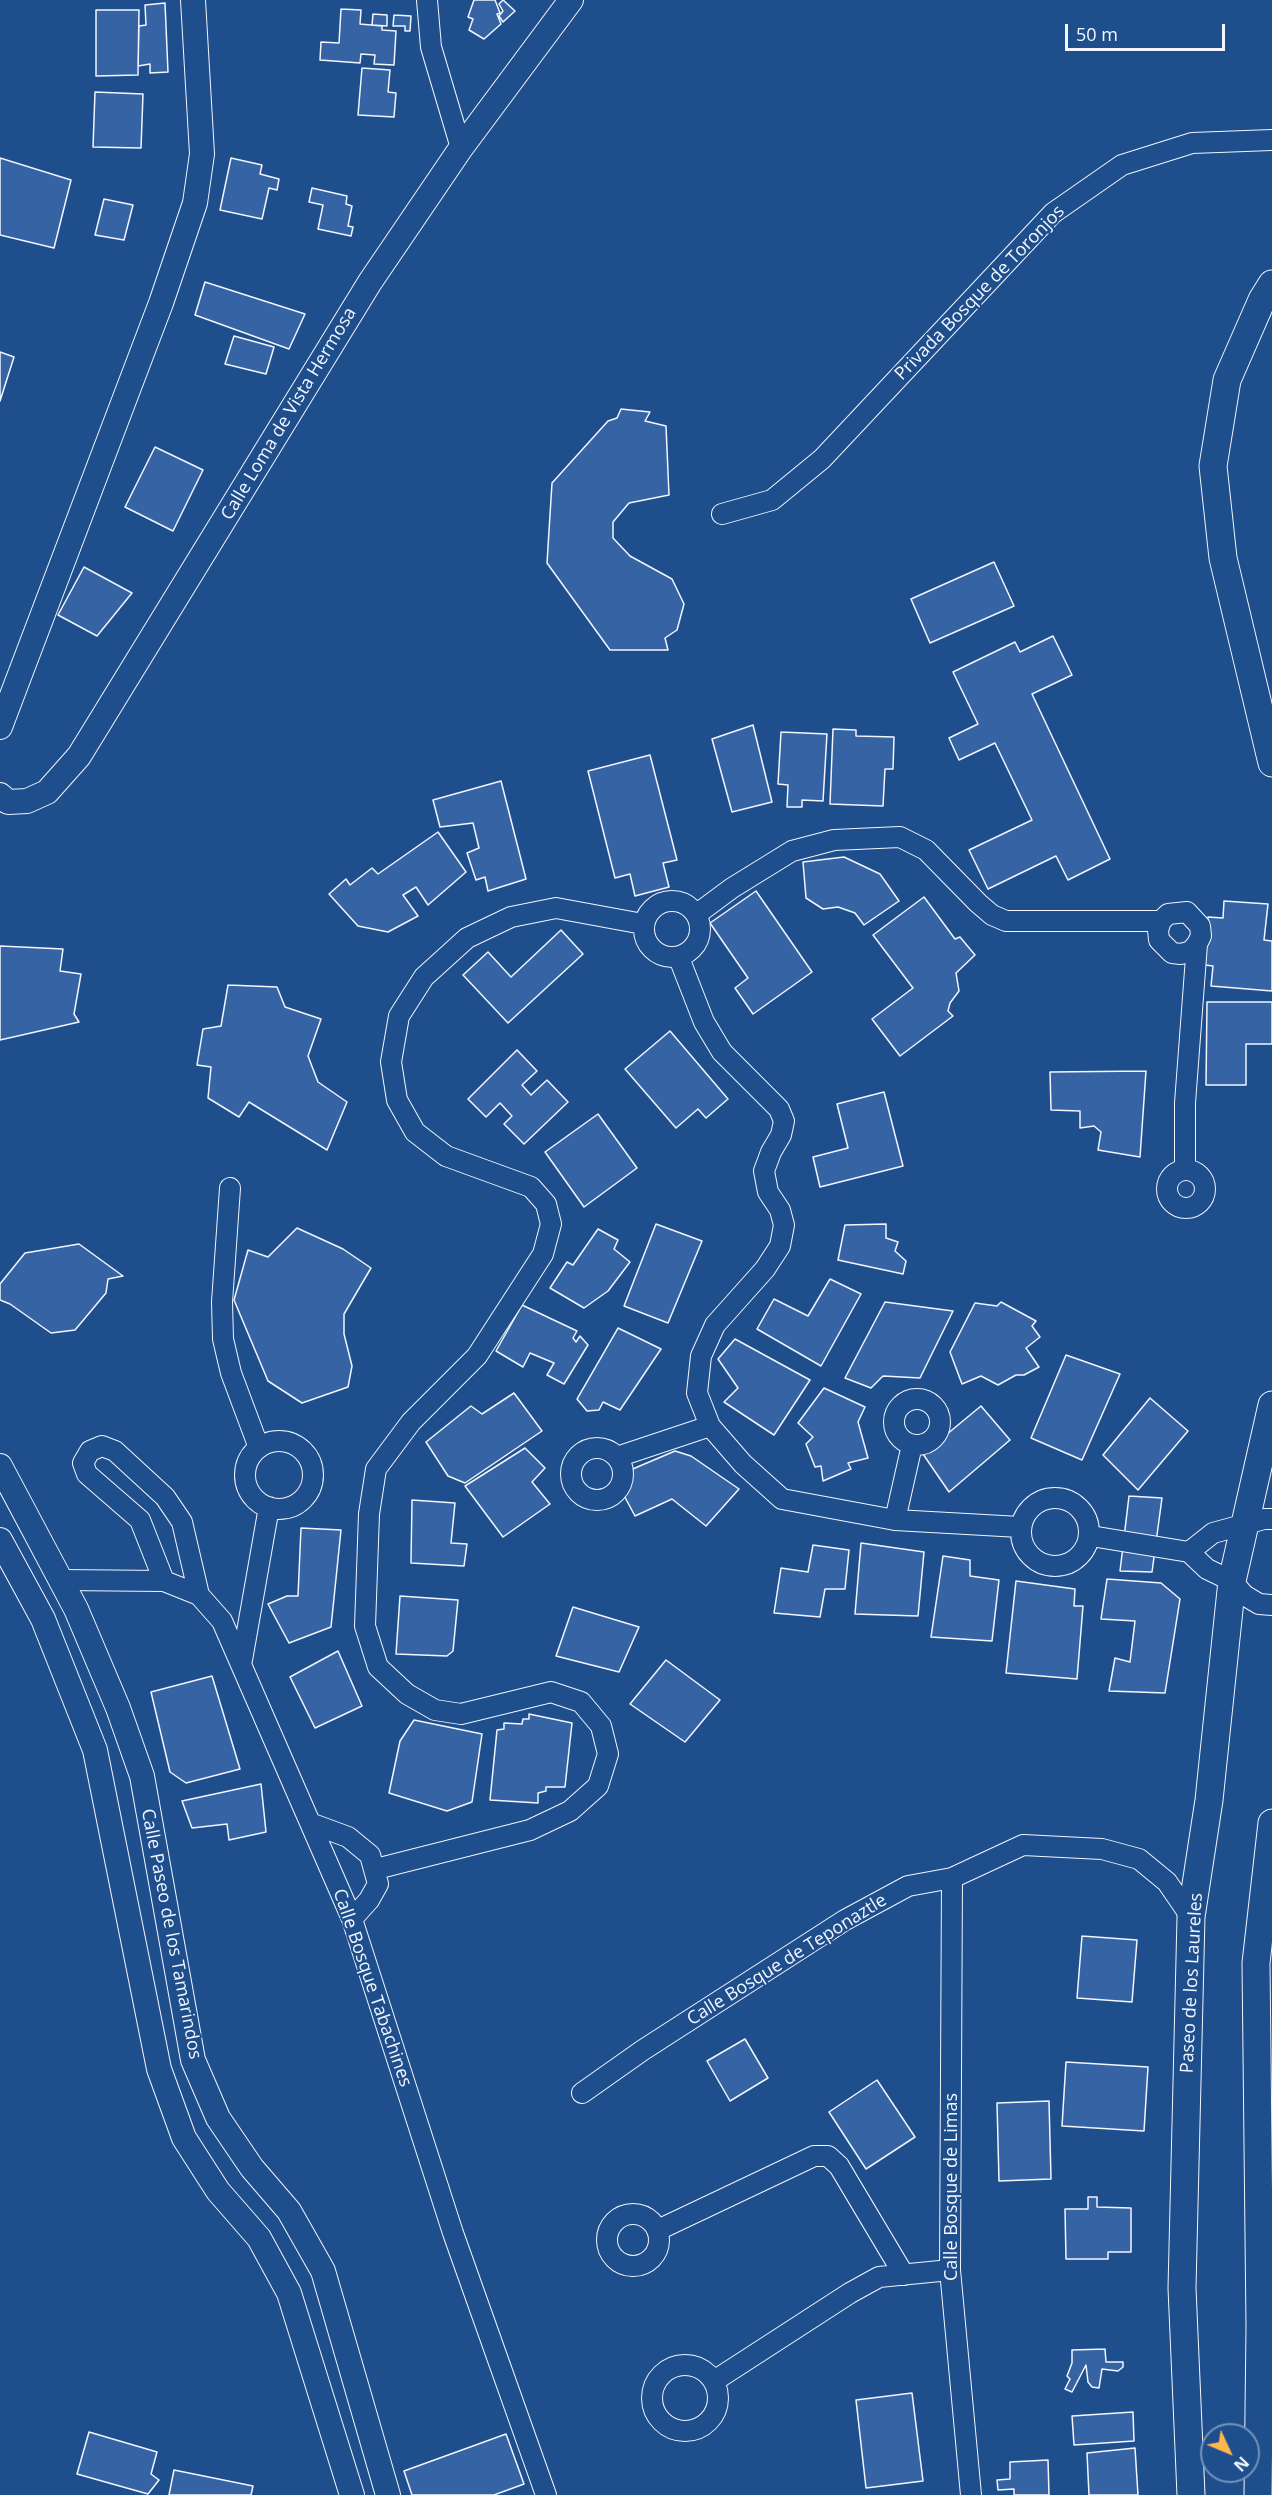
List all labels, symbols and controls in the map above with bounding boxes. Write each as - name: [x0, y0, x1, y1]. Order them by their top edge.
- scale bar: [1068, 12, 1228, 50]
- text: 50 m: [1076, 22, 1118, 46]
- street label: Privada Bosque de Toronjos: [891, 201, 1069, 385]
- street label: Calle Loma de Vista Hermosa: [217, 304, 361, 524]
- street label: Calle Paseo de los Tamarindos: [136, 1807, 206, 2061]
- street label: Calle Bosque Tabachines: [328, 1886, 416, 2090]
- street label: Calle Bosque de Teponaztle: [683, 1890, 891, 2030]
- street label: Paseo de los Laureles: [1176, 1892, 1208, 2074]
- street label: Calle Bosque de Limas: [941, 2093, 963, 2281]
- north arrow: [1200, 2423, 1260, 2483]
- text: N: [1229, 2452, 1254, 2476]

